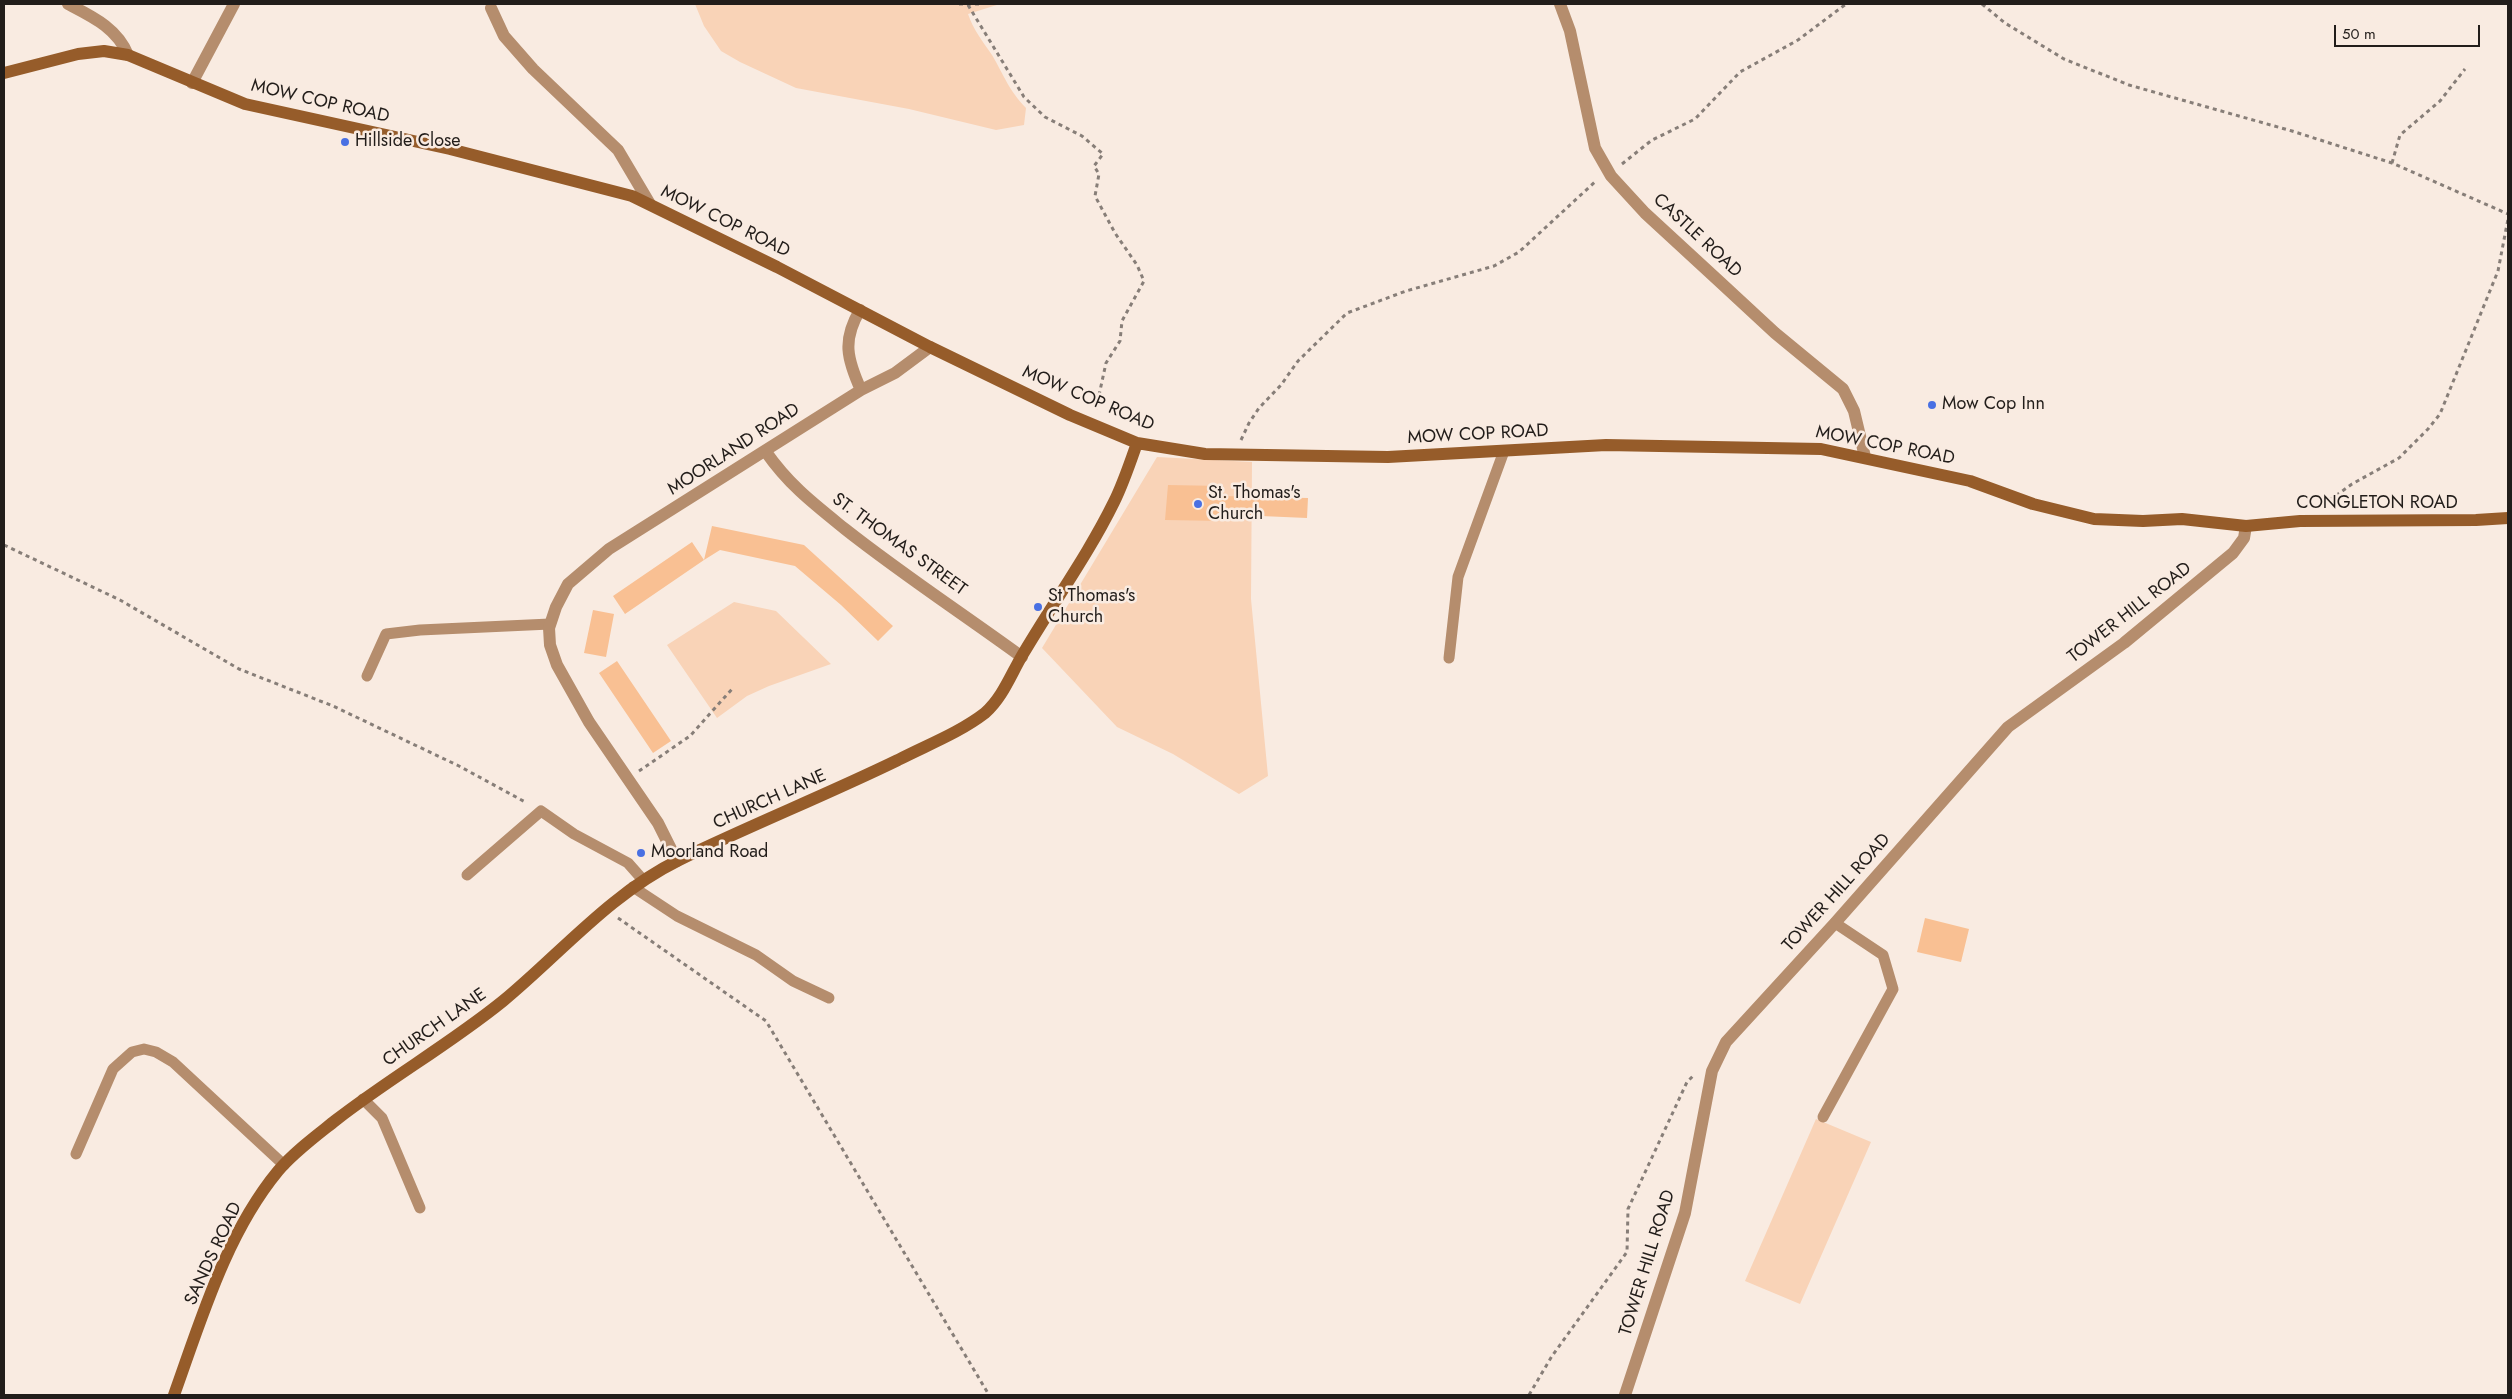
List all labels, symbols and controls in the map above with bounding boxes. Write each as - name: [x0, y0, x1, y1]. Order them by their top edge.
- scale bar: [2337, 15, 2483, 47]
- text: 50 m: [2342, 23, 2376, 45]
- street label: MOW COP ROAD: [249, 76, 391, 128]
- place label: Hillside Close: [355, 131, 461, 153]
- marker: Hillside Close: [339, 136, 351, 148]
- street label: MOW COP ROAD: [657, 181, 793, 263]
- street label: CASTLE ROAD: [1648, 189, 1746, 283]
- street label: MOW COP ROAD: [1019, 361, 1157, 437]
- place label: Mow Cop Inn: [1942, 394, 2045, 416]
- street label: MOORLAND ROAD: [664, 399, 804, 501]
- marker: Mow Cop Inn: [1926, 399, 1938, 411]
- street label: MOW COP ROAD: [1407, 421, 1549, 449]
- street label: MOW COP ROAD: [1814, 422, 1956, 470]
- place label: St. Thomas's Church: [1208, 483, 1301, 526]
- street label: ST. THOMAS STREET: [828, 489, 970, 601]
- street label: CONGLETON ROAD: [2296, 493, 2458, 515]
- marker: St. Thomas's Church: [1192, 498, 1204, 510]
- street label: TOWER HILL ROAD: [2064, 558, 2196, 668]
- place label: St Thomas's Church: [1048, 586, 1135, 628]
- marker: St Thomas's Church: [1032, 601, 1044, 613]
- street label: CHURCH LANE: [710, 765, 830, 835]
- street label: TOWER HILL ROAD: [1778, 830, 1896, 956]
- place label: Moorland Road: [651, 842, 768, 864]
- marker: Moorland Road: [635, 847, 647, 859]
- street label: CHURCH LANE: [379, 984, 491, 1072]
- street label: TOWER HILL ROAD: [1616, 1188, 1680, 1338]
- street label: SANDS ROAD: [181, 1199, 247, 1309]

